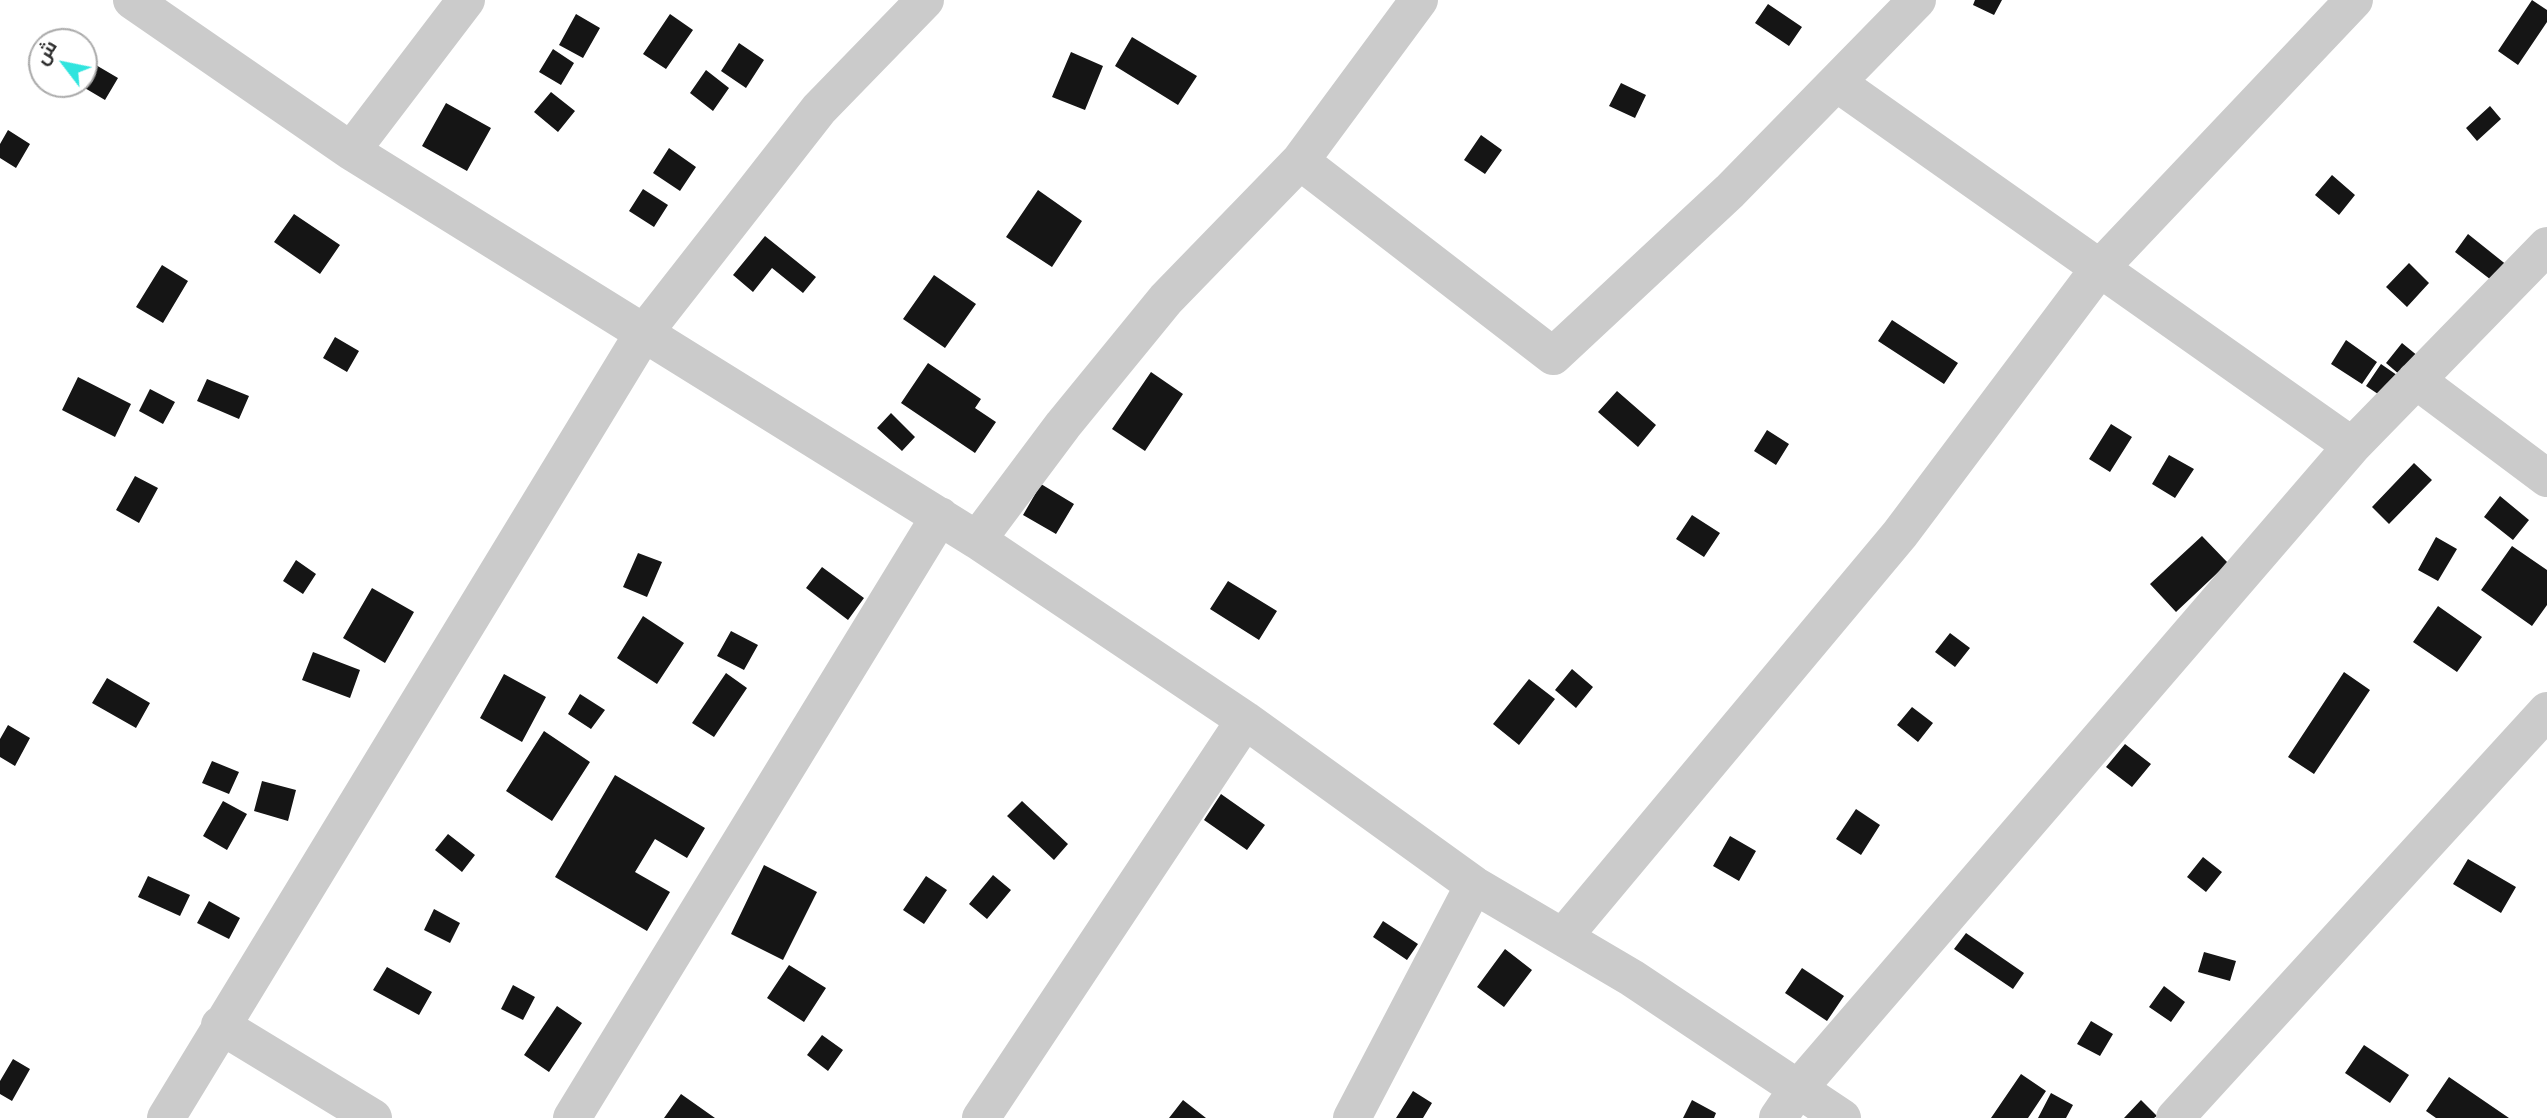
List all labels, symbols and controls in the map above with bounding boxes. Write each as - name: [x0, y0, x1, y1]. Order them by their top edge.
- north arrow: [28, 28, 98, 98]
- text: ش: [30, 36, 63, 69]

